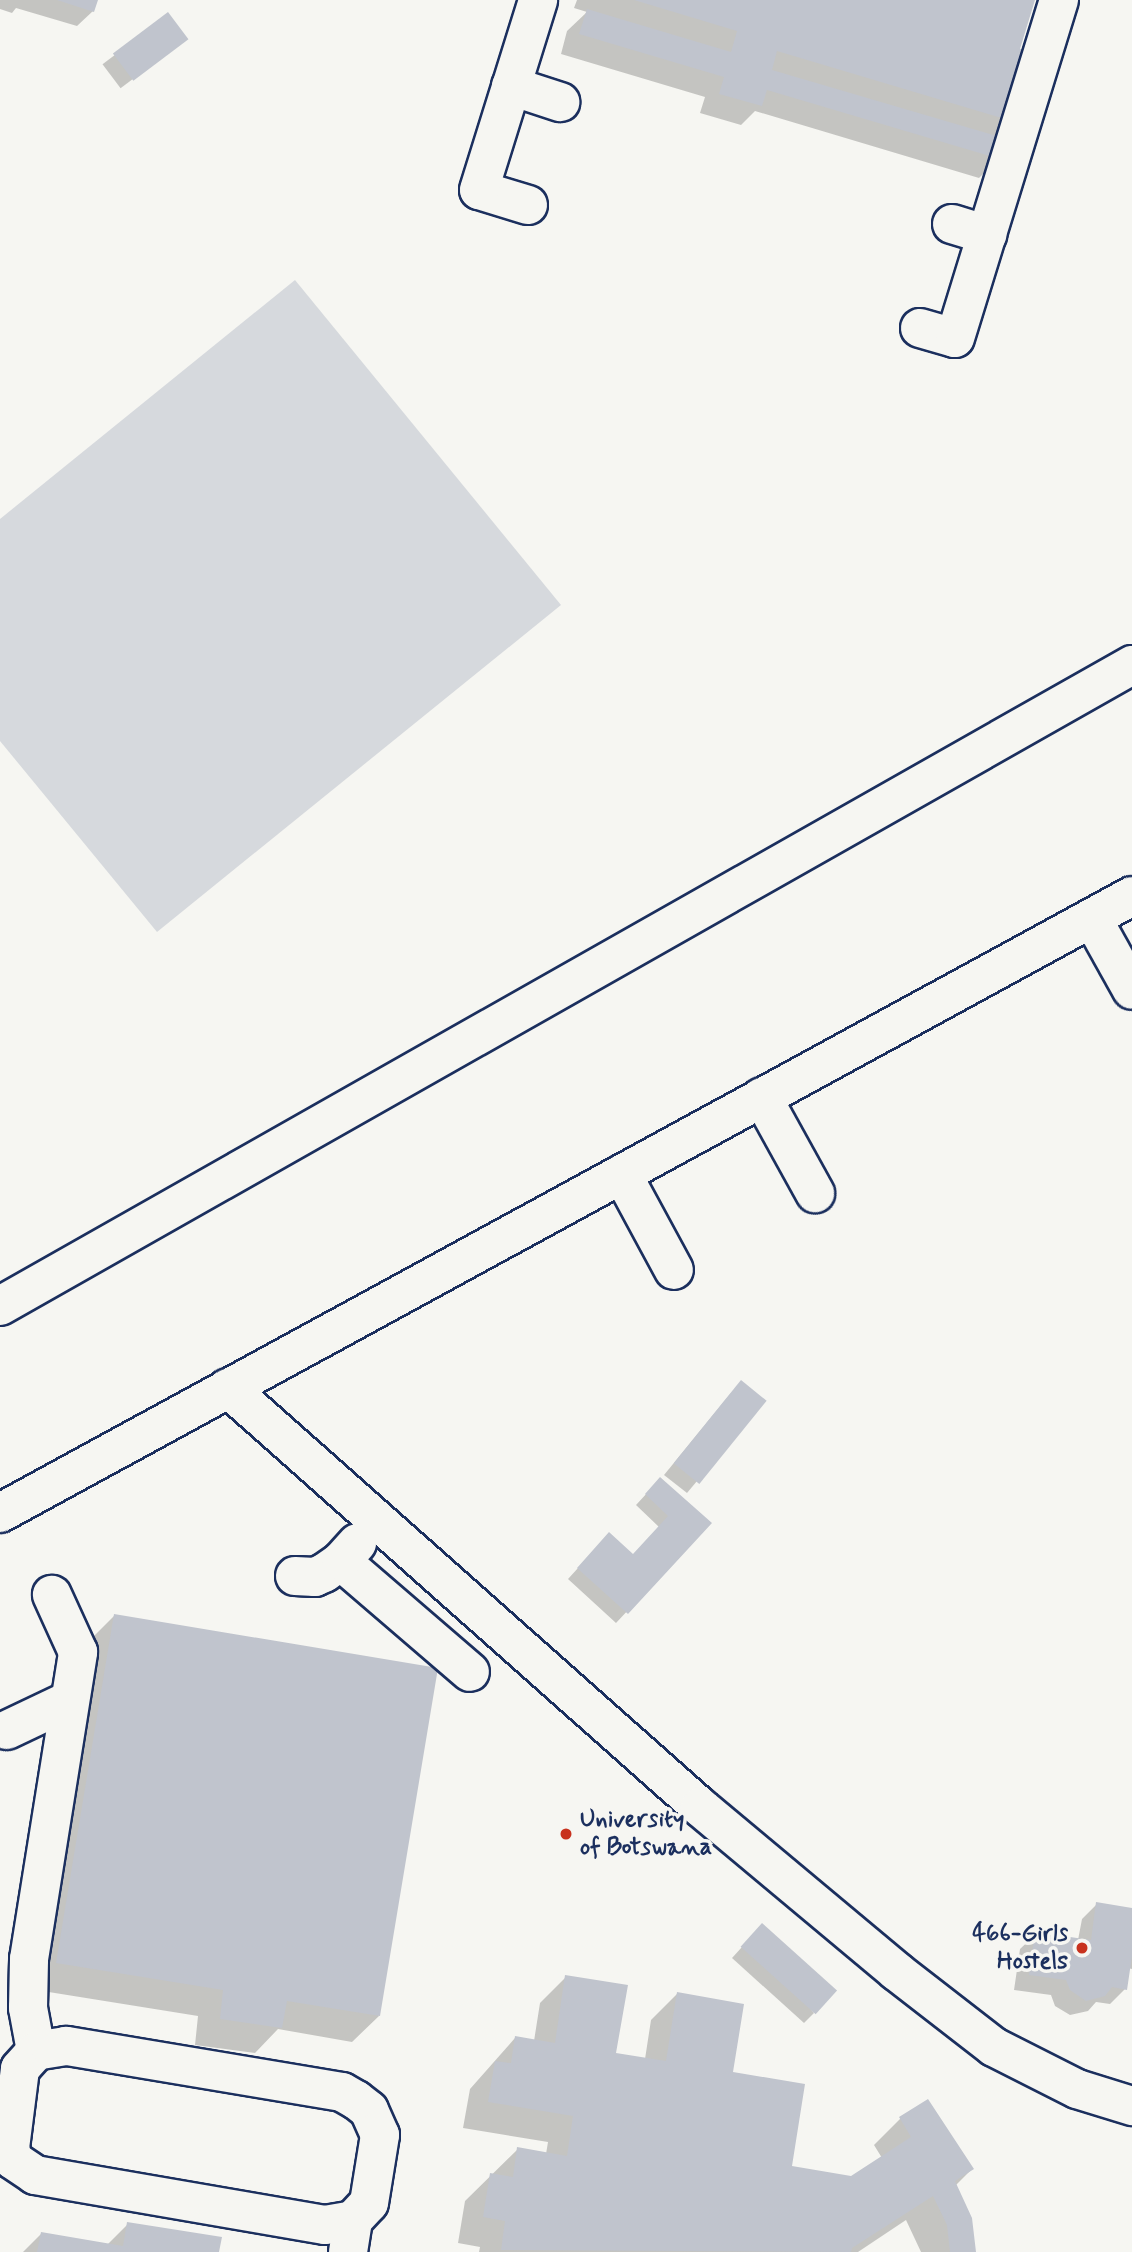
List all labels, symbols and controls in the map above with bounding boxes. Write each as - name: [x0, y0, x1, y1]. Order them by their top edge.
- place label: University of Botswana: [580, 1806, 704, 1862]
- marker: University of Botswana: [558, 1826, 574, 1842]
- place label: 466-Girls Hostels: [972, 1920, 1068, 1976]
- marker: 466-Girls Hostels: [1074, 1940, 1090, 1956]

